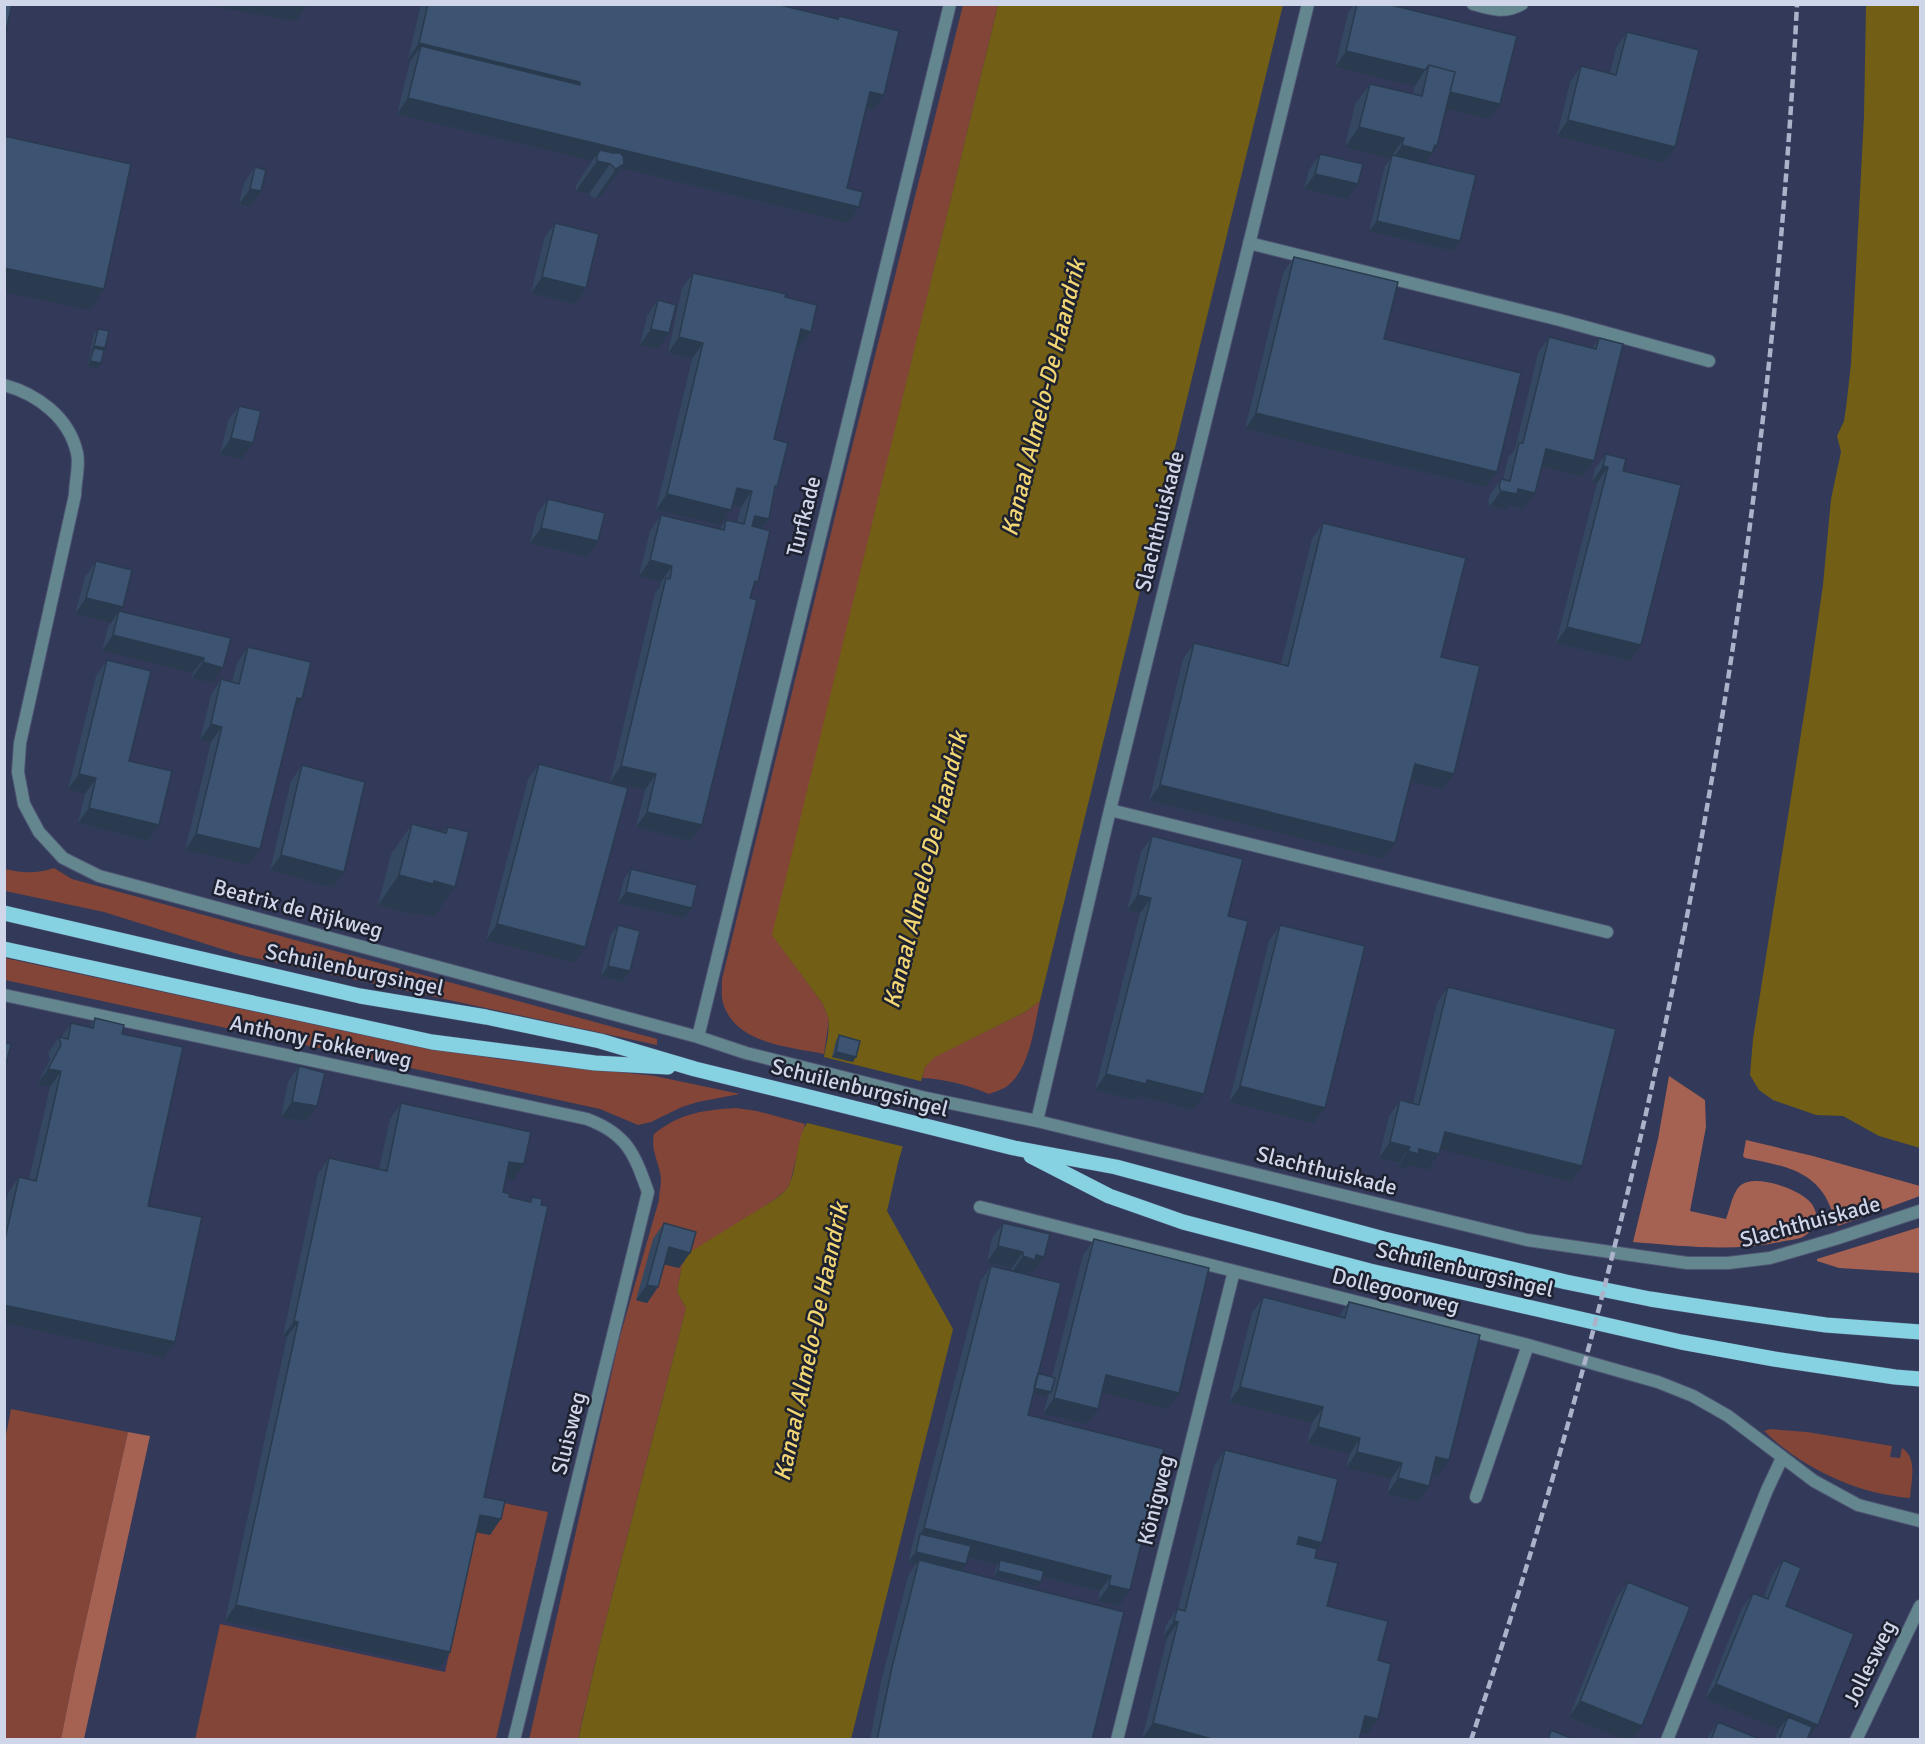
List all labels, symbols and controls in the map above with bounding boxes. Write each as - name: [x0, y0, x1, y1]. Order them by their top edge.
- water label: Kanaal Almelo-De Haandrik: [994, 255, 1092, 539]
- street label: Slachthuiskade: [1129, 448, 1190, 594]
- street label: Turfkade: [780, 473, 826, 559]
- water label: Kanaal Almelo-De Haandrik: [876, 727, 974, 1011]
- street label: Beatrix de Rijkweg: [210, 873, 386, 944]
- street label: Schuilenburgsingel: [263, 937, 447, 1002]
- street label: Anthony Fokkerweg: [228, 1009, 414, 1074]
- street label: Schuilenburgsingel: [769, 1052, 951, 1123]
- street label: Slachthuiskade: [1254, 1140, 1400, 1201]
- street label: Slachthuiskade: [1737, 1190, 1883, 1253]
- water label: Kanaal Almelo-De Haandrik: [767, 1198, 856, 1484]
- street label: Schuilenburgsingel: [1373, 1236, 1556, 1303]
- street label: Dollegoorweg: [1329, 1262, 1462, 1319]
- street label: Sluisweg: [545, 1389, 592, 1477]
- street label: Königweg: [1131, 1452, 1180, 1548]
- street label: Jollesweg: [1837, 1616, 1902, 1711]

